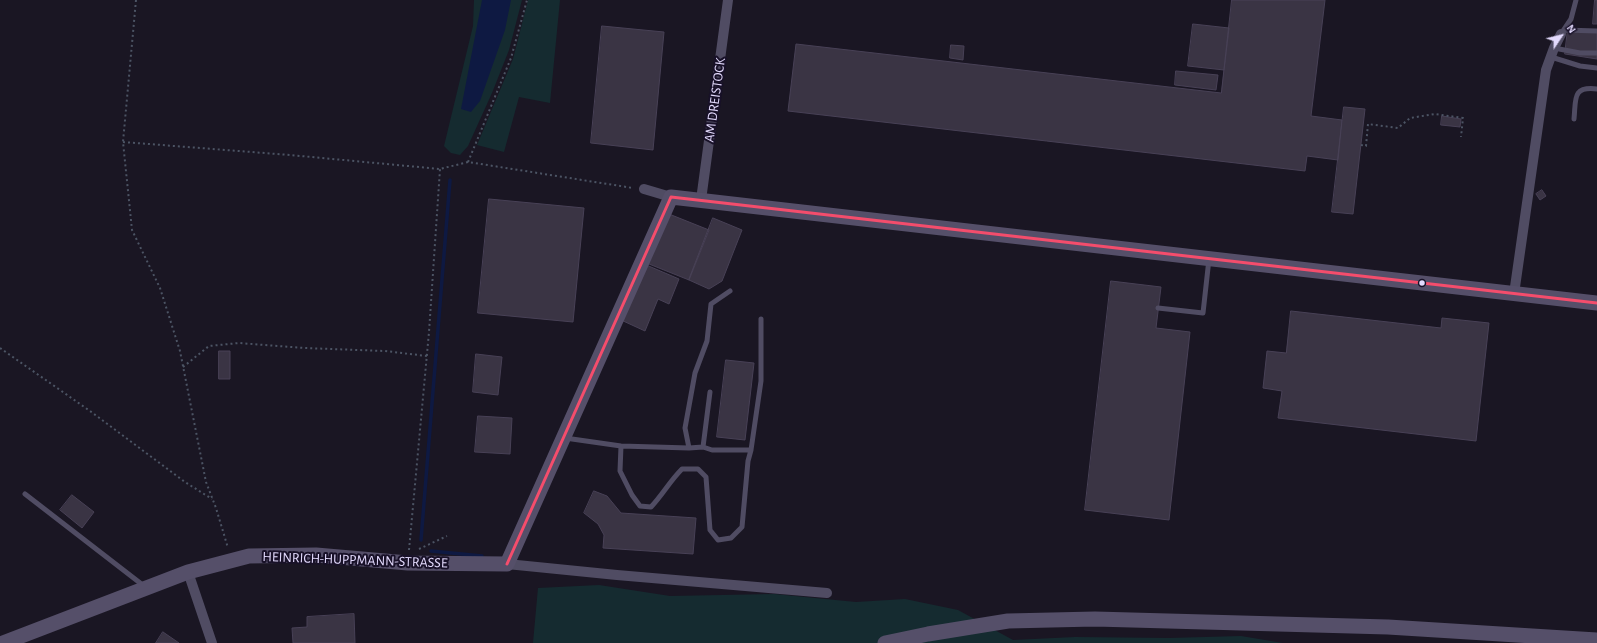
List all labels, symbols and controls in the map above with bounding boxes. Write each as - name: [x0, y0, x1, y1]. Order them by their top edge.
- north arrow: [1541, 16, 1581, 56]
- text: N: [1565, 23, 1578, 35]
- street label: AM DREISTOCK: [701, 57, 729, 143]
- unlabelled marker: [1417, 278, 1427, 288]
- street label: HEINRICH-HUPPMANN-STRASSE: [262, 548, 448, 572]

